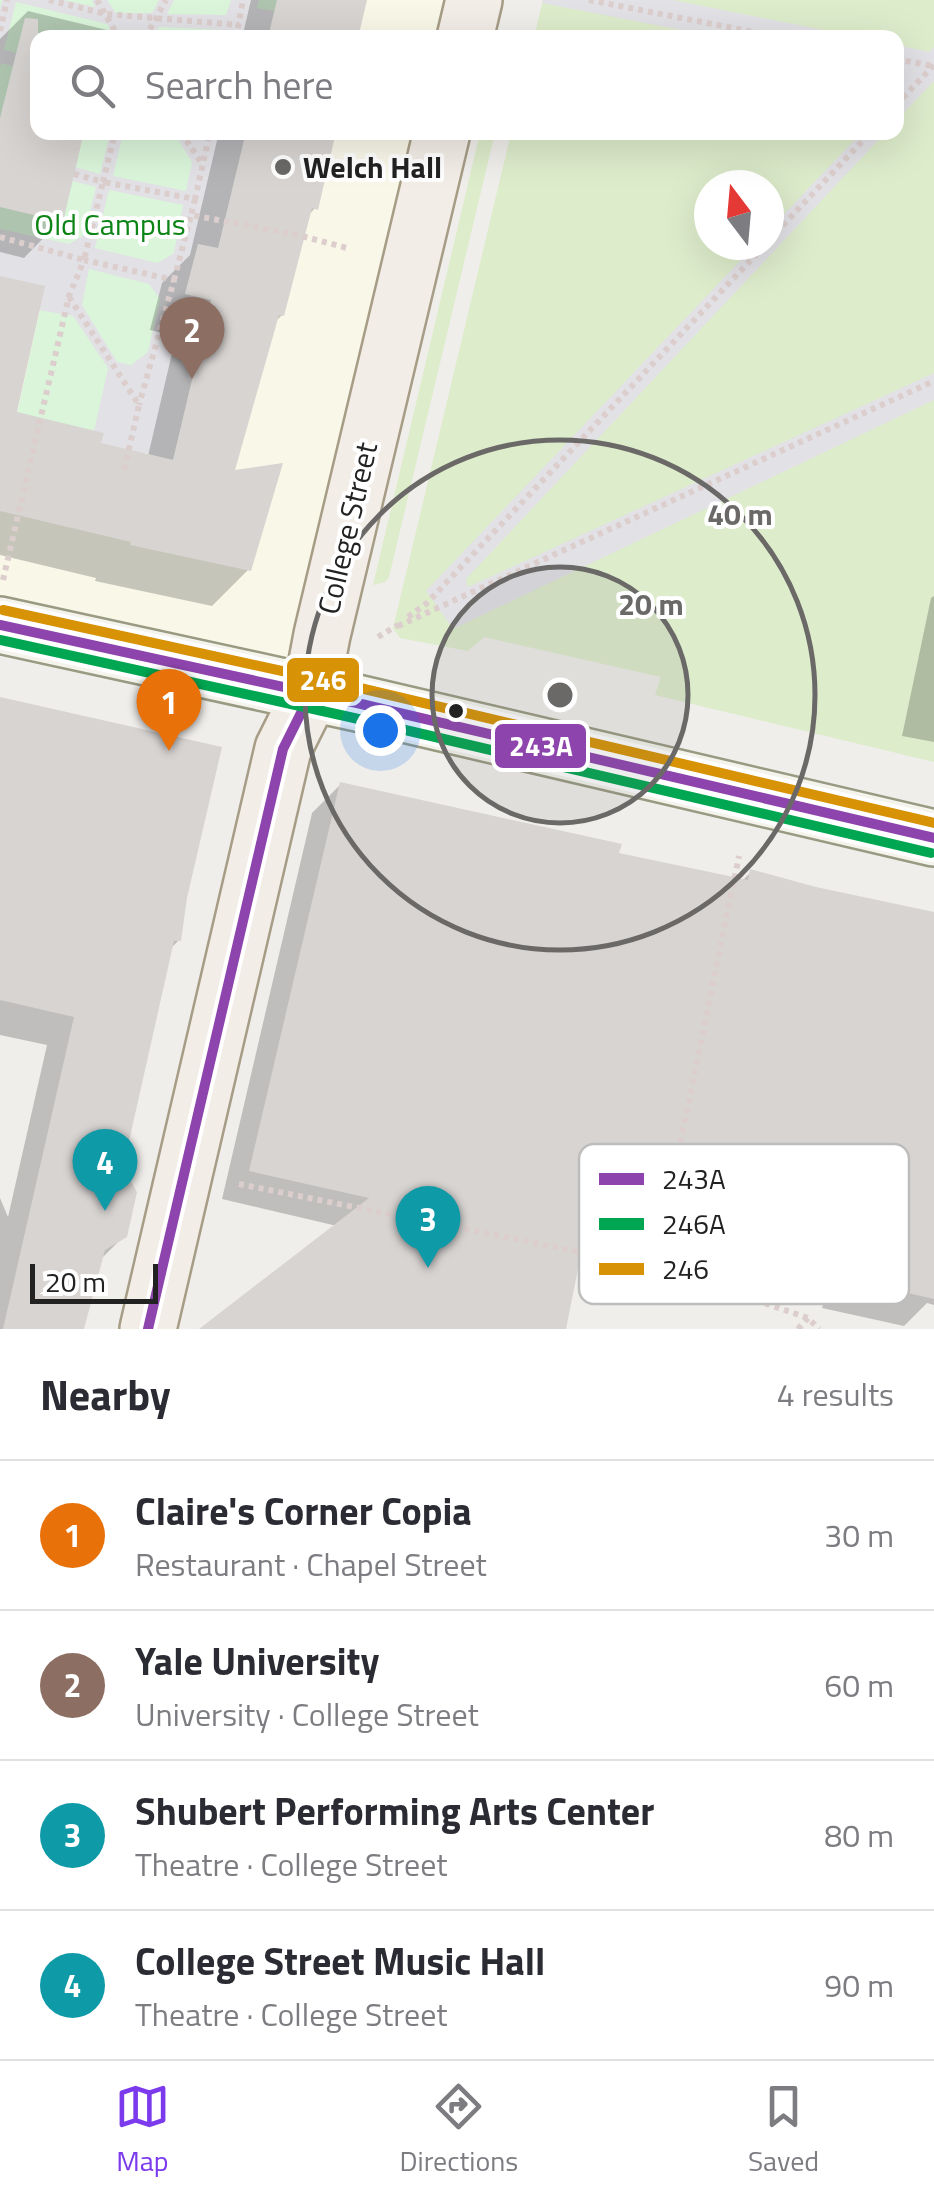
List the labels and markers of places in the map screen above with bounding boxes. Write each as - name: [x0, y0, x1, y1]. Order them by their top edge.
- place label: Welch Hall: [303, 144, 442, 190]
- marker: Welch Hall: [272, 156, 294, 178]
- pin: 2: [160, 296, 224, 379]
- pin: 1: [136, 668, 202, 751]
- centre of rings: [542, 677, 578, 713]
- unlabelled marker: [446, 701, 466, 721]
- pin: 4: [72, 1128, 138, 1211]
- pin: 3: [396, 1186, 460, 1268]

